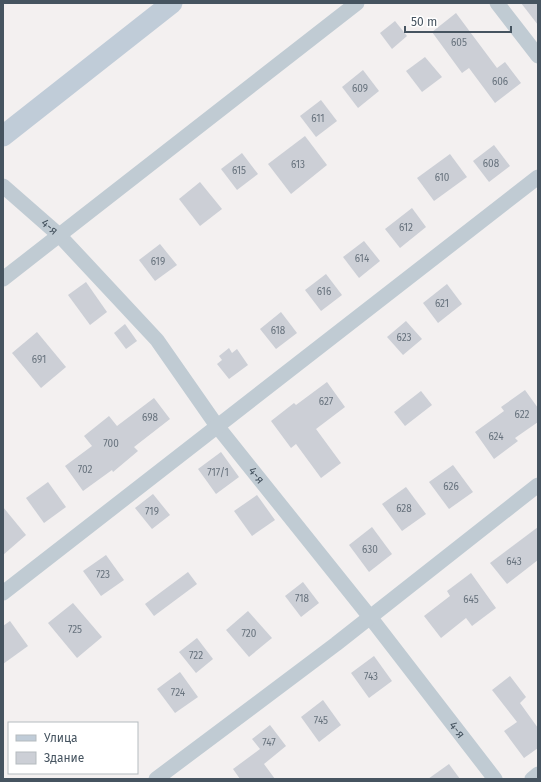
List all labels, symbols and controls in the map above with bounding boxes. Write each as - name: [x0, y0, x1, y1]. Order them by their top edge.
- scale bar: [405, 8, 511, 34]
- text: 50 m: [411, 15, 437, 29]
- house number: 605: [451, 37, 467, 49]
- house number: 606: [492, 76, 508, 88]
- house number: 609: [352, 83, 368, 95]
- house number: 611: [311, 113, 325, 125]
- house number: 608: [483, 158, 500, 170]
- house number: 613: [291, 159, 305, 171]
- house number: 615: [232, 165, 246, 177]
- house number: 610: [435, 172, 450, 184]
- street label: 4-я: [38, 216, 61, 238]
- house number: 612: [399, 222, 413, 234]
- house number: 614: [355, 253, 370, 265]
- house number: 619: [151, 256, 165, 268]
- house number: 616: [317, 286, 331, 298]
- house number: 621: [435, 298, 449, 310]
- house number: 618: [271, 325, 286, 337]
- house number: 623: [396, 332, 412, 344]
- house number: 691: [32, 354, 46, 366]
- house number: 627: [319, 396, 334, 408]
- house number: 622: [514, 409, 530, 421]
- house number: 698: [142, 412, 158, 424]
- house number: 624: [488, 431, 504, 443]
- house number: 700: [103, 438, 119, 450]
- house number: 702: [78, 464, 92, 476]
- street label: 4-я: [245, 464, 267, 487]
- house number: 717/1: [207, 467, 229, 479]
- house number: 626: [443, 481, 459, 493]
- house number: 628: [396, 503, 412, 515]
- house number: 719: [145, 506, 159, 518]
- house number: 630: [362, 544, 378, 556]
- house number: 643: [506, 556, 522, 568]
- house number: 723: [96, 569, 110, 581]
- house number: 718: [295, 593, 310, 605]
- house number: 645: [463, 594, 479, 606]
- house number: 725: [68, 624, 82, 636]
- house number: 720: [242, 628, 257, 640]
- house number: 722: [189, 650, 203, 662]
- house number: 743: [364, 671, 378, 683]
- house number: 724: [171, 687, 186, 699]
- house number: 745: [314, 715, 328, 727]
- street label: 4-я: [446, 718, 468, 741]
- legend: [8, 722, 138, 774]
- text: Улица: [44, 731, 78, 745]
- house number: 747: [262, 737, 276, 749]
- text: Здание: [44, 751, 84, 765]

